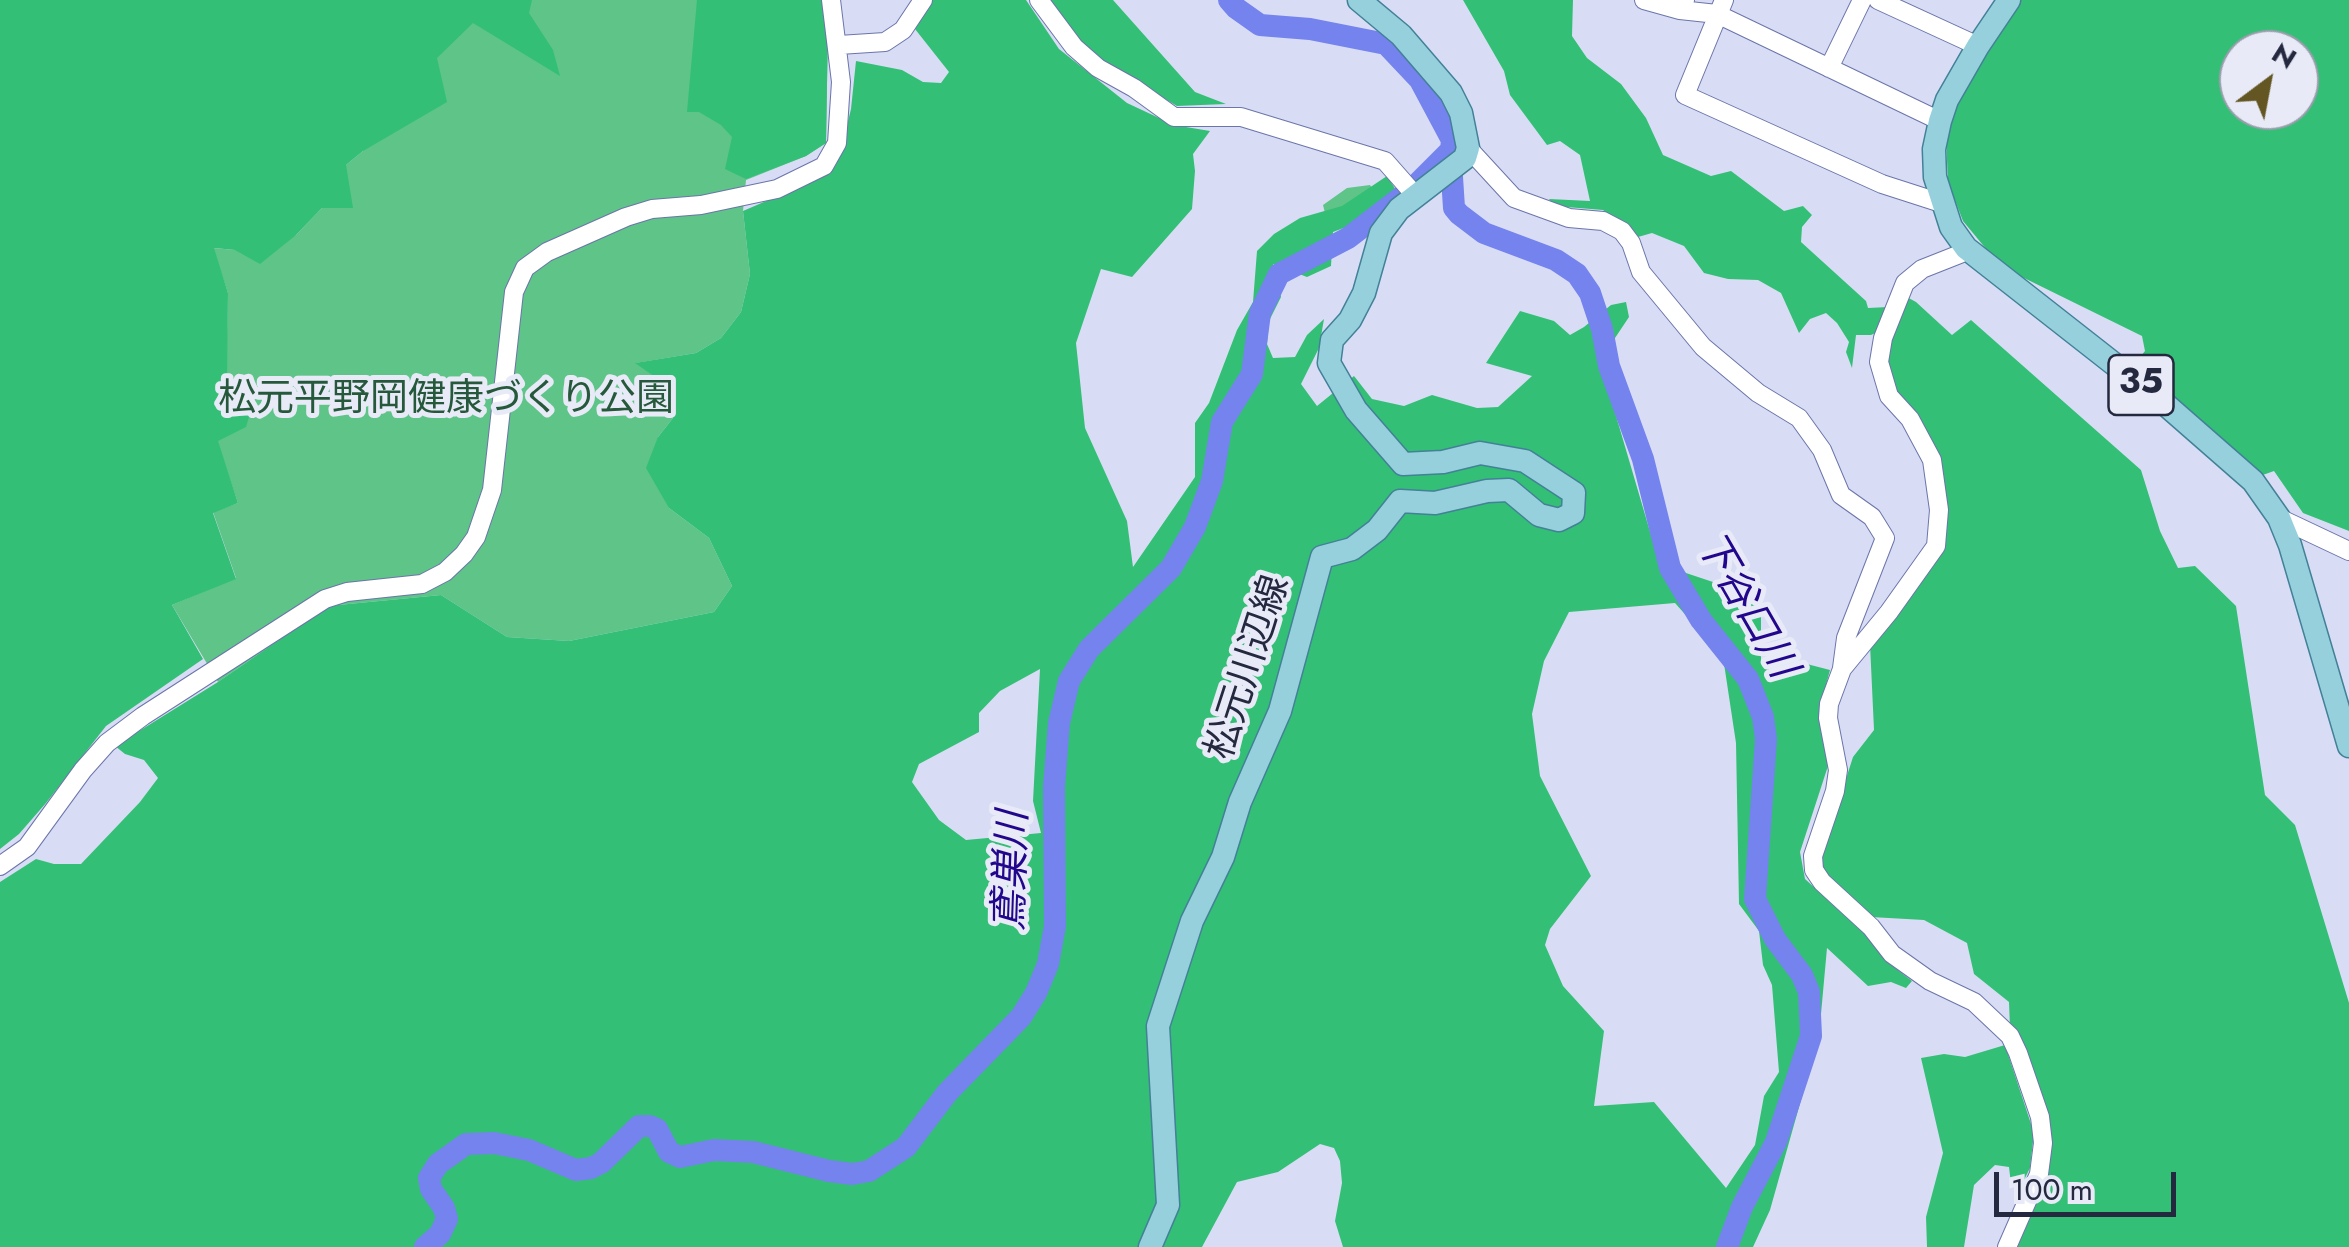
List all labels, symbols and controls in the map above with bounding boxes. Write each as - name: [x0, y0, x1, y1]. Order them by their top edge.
- north arrow: [2219, 30, 2319, 130]
- text: N: [2264, 33, 2304, 79]
- road number: 35: [2108, 355, 2174, 415]
- park label: 松元平野岡健康づくり公園: [218, 378, 674, 424]
- water label: 下谷口川: [1683, 525, 1805, 687]
- street label: 松元川辺線: [1199, 571, 1301, 765]
- water label: 鳶巣川: [988, 810, 1040, 932]
- scale bar: [1999, 1152, 2182, 1214]
- text: 100 m: [2011, 1168, 2093, 1211]

